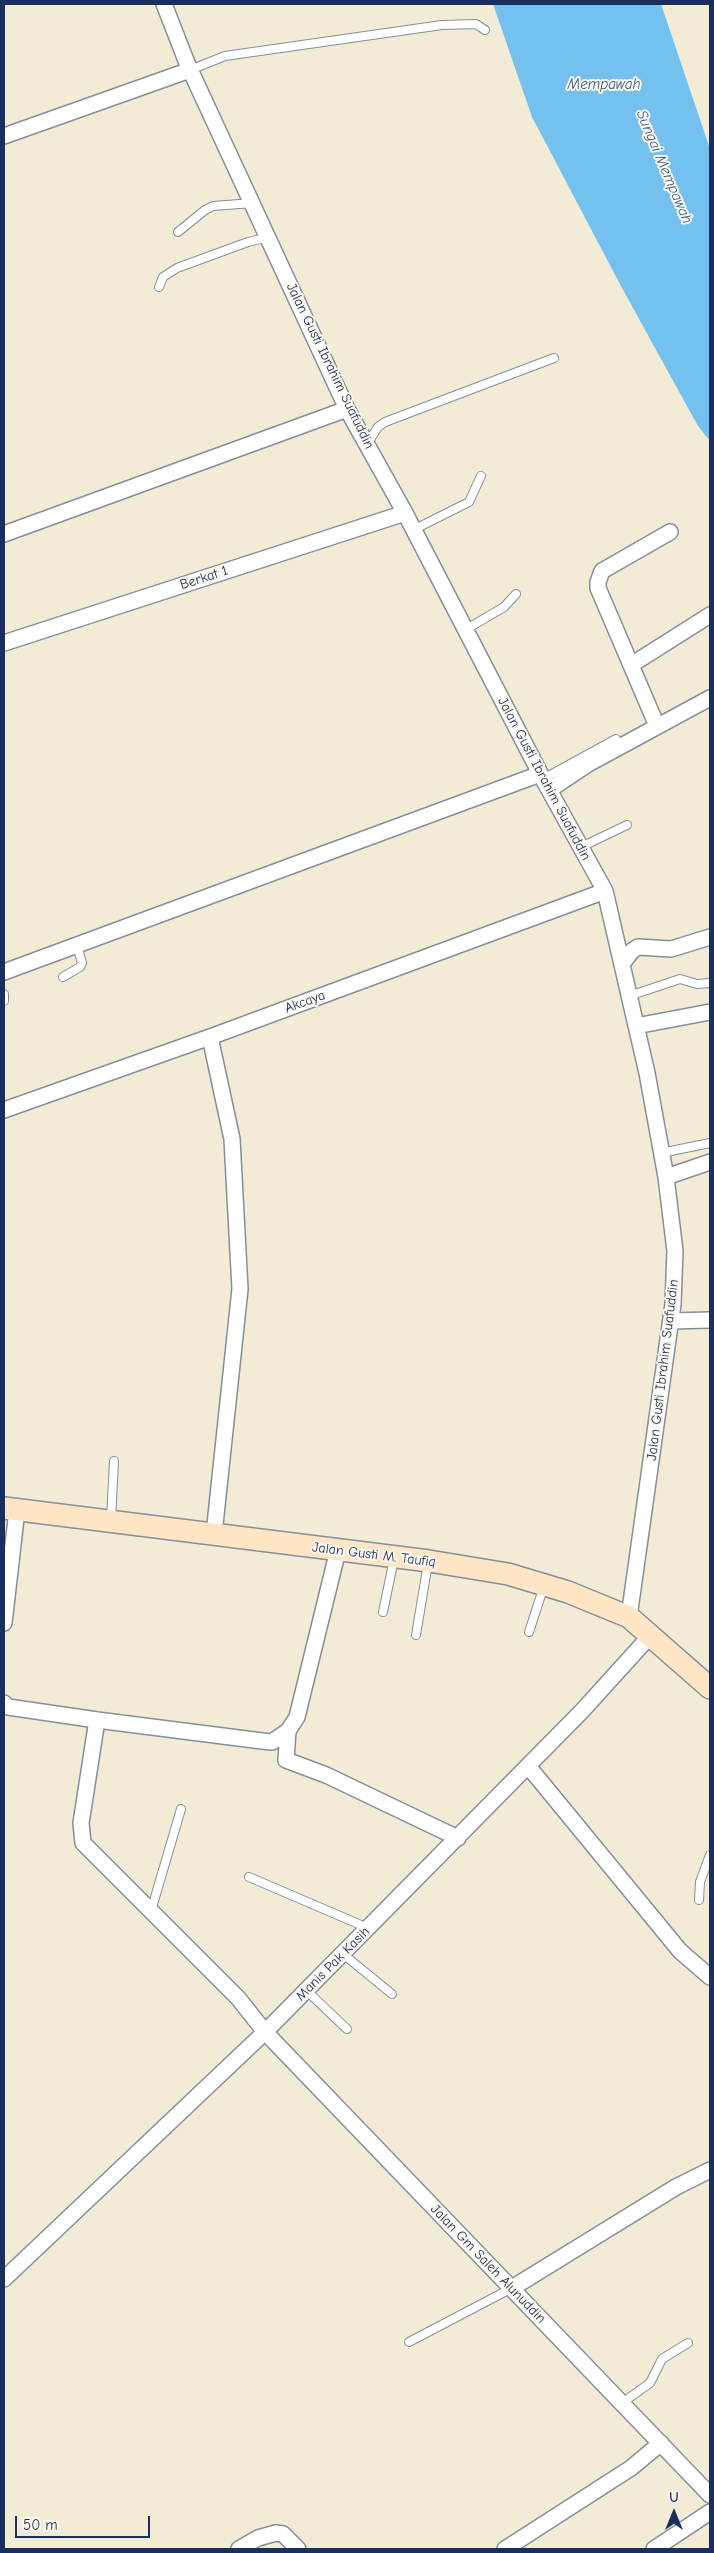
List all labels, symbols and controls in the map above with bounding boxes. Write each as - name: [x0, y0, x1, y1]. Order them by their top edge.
- water label: Mempawah: [568, 76, 640, 94]
- water label: Sungai Mempawah: [632, 108, 696, 226]
- street label: Jalan Gusti Ibrahim Suafuddin: [282, 280, 378, 452]
- street label: Berkat 1: [178, 562, 230, 594]
- street label: Jalan Gusti Ibrahim Suafuddin: [494, 694, 594, 864]
- street label: Akcaya: [282, 987, 328, 1017]
- street label: Jalan Gusti Ibrahim Suafuddin: [644, 1278, 682, 1462]
- street label: Jalan Gusti M. Taufiq: [311, 1539, 437, 1571]
- street label: Manis Pak Kasih: [292, 1923, 374, 2005]
- street label: Jalan Gm Saleh Alunuddin: [427, 2201, 549, 2327]
- north arrow: [649, 2488, 699, 2538]
- text: U: [669, 2489, 679, 2506]
- scale bar: [18, 2506, 152, 2538]
- text: 50 m: [23, 2516, 58, 2534]

